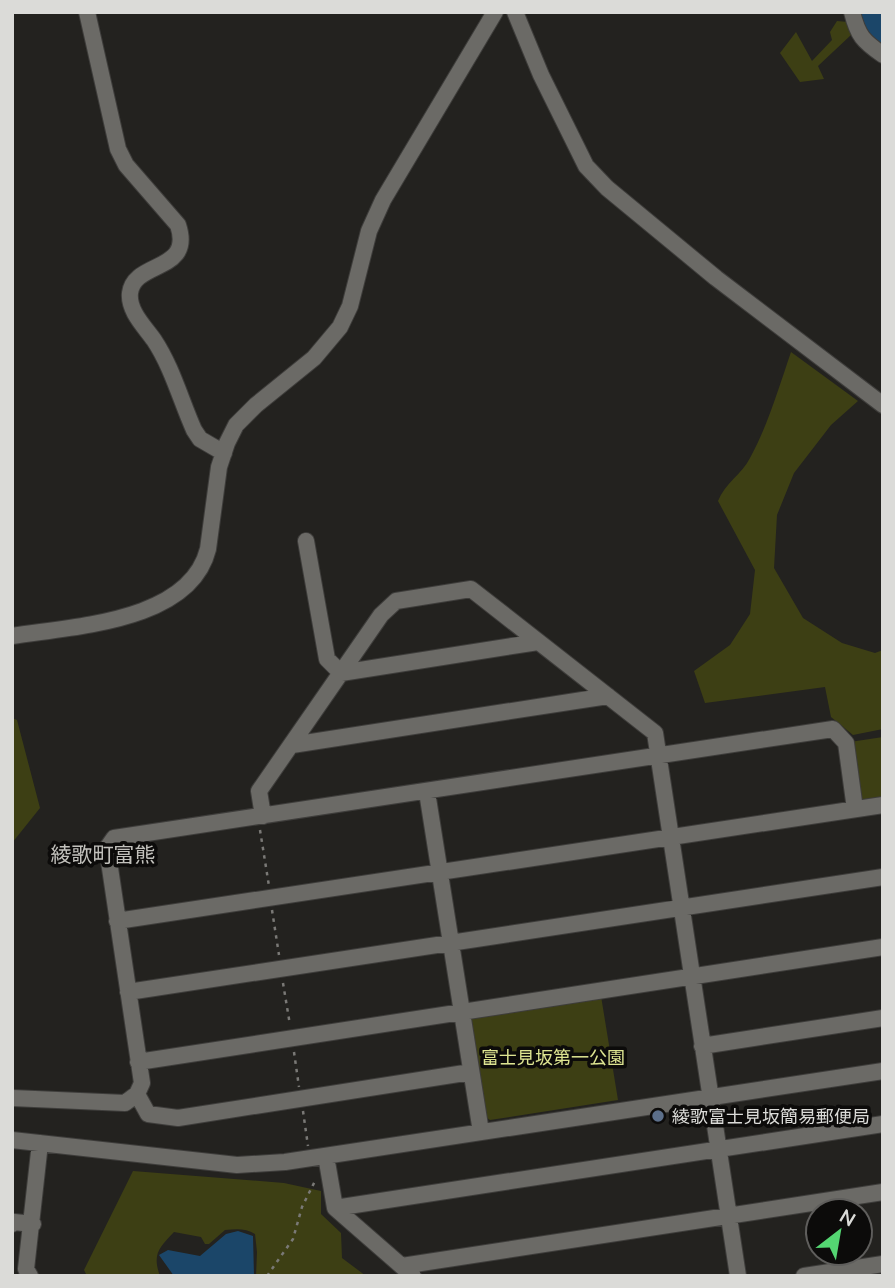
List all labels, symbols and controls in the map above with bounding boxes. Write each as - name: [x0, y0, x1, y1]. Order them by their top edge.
- district label: 綾歌町富熊: [51, 841, 156, 867]
- park label: 富士見坂第一公園: [481, 1046, 625, 1069]
- place label: 綾歌富士見坂簡易郵便局: [672, 1105, 870, 1128]
- marker: 綾歌富士見坂簡易郵便局: [650, 1108, 666, 1124]
- north arrow: [804, 1197, 874, 1267]
- text: N: [835, 1203, 860, 1231]

